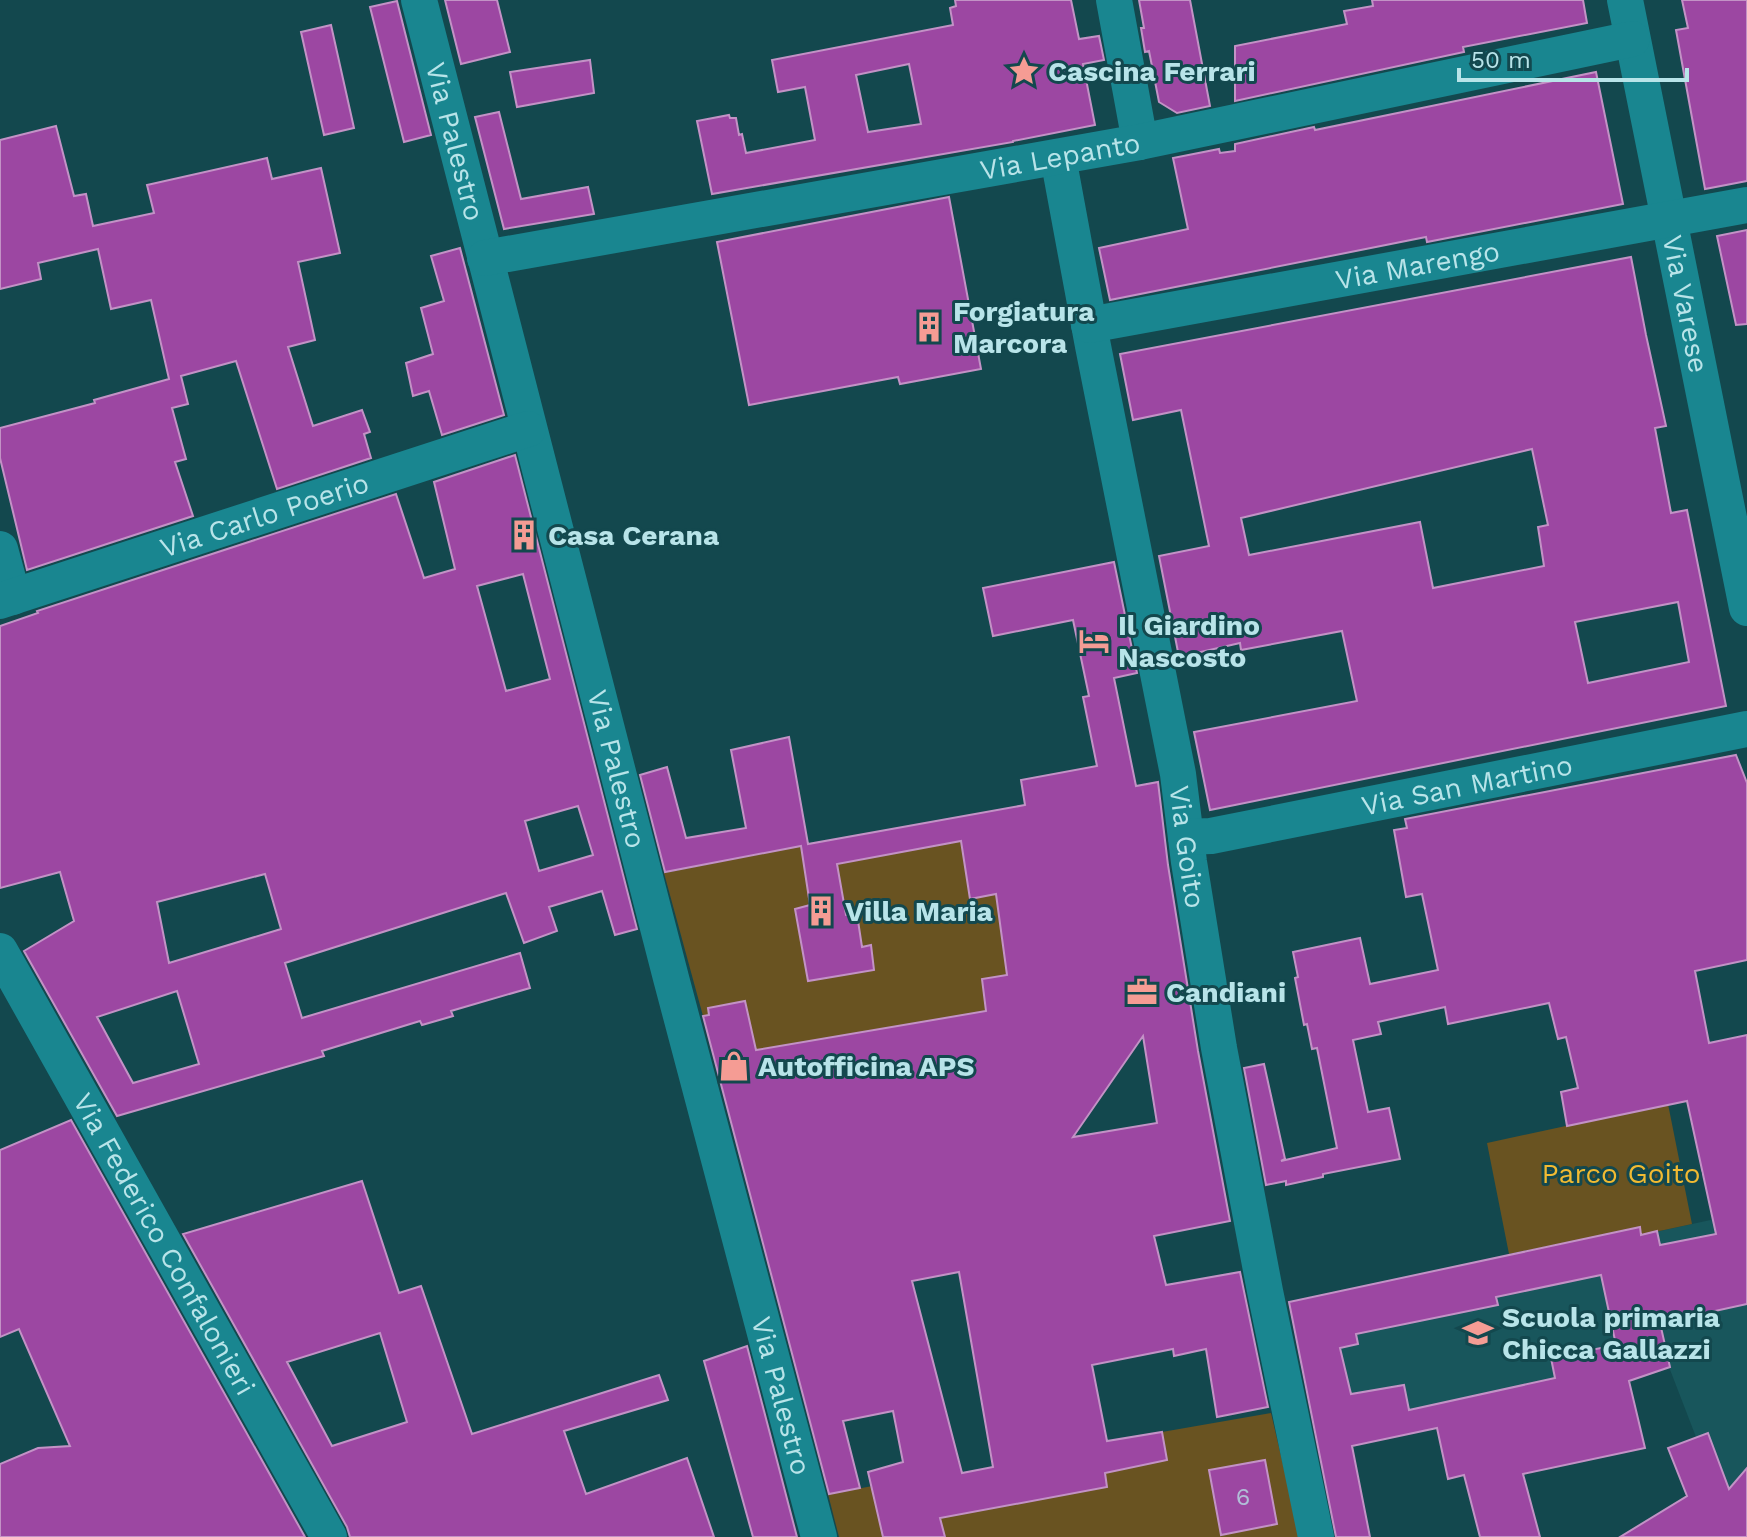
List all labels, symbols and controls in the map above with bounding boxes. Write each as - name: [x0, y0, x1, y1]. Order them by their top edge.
- scale bar: [1459, 32, 1687, 82]
- text: 50 m: [1471, 46, 1531, 74]
- place icon: Cascina Ferrari: [1007, 54, 1041, 88]
- place label: Cascina Ferrari: [1048, 55, 1256, 88]
- street label: Via Palestro: [419, 59, 491, 224]
- street label: Via Lepanto: [978, 126, 1143, 187]
- street label: Via Varese: [1656, 232, 1715, 376]
- street label: Via Marengo: [1333, 234, 1502, 297]
- place label: Forgiatura Marcora: [953, 295, 1095, 360]
- building icon: Forgiatura Marcora: [912, 310, 946, 344]
- street label: Via Carlo Poerio: [156, 466, 373, 565]
- building icon: Casa Cerana: [507, 518, 541, 552]
- place label: Casa Cerana: [548, 519, 720, 552]
- place label: Il Giardino Nascosto: [1118, 609, 1260, 674]
- hotel icon: Il Giardino Nascosto: [1077, 624, 1111, 658]
- street label: Via Palestro: [580, 686, 653, 852]
- street label: Via San Martino: [1359, 748, 1575, 823]
- street label: Via Goito: [1163, 784, 1212, 911]
- building icon: Villa Maria: [804, 894, 838, 928]
- place label: Villa Maria: [845, 895, 994, 928]
- office icon: Candiani: [1125, 975, 1159, 1009]
- place label: Candiani: [1166, 976, 1286, 1009]
- shop icon: Autofficina APS: [717, 1049, 751, 1083]
- place label: Autofficina APS: [758, 1050, 975, 1083]
- street label: Via Federico Confalonieri: [66, 1087, 262, 1401]
- park label: Parco Goito: [1542, 1157, 1701, 1190]
- place label: Scuola primaria Chicca Gallazzi: [1502, 1301, 1721, 1366]
- street label: Via Palestro: [744, 1313, 818, 1478]
- school or university icon: Scuola primaria Chicca Gallazzi: [1461, 1316, 1495, 1350]
- house number: 6: [1236, 1483, 1250, 1511]

